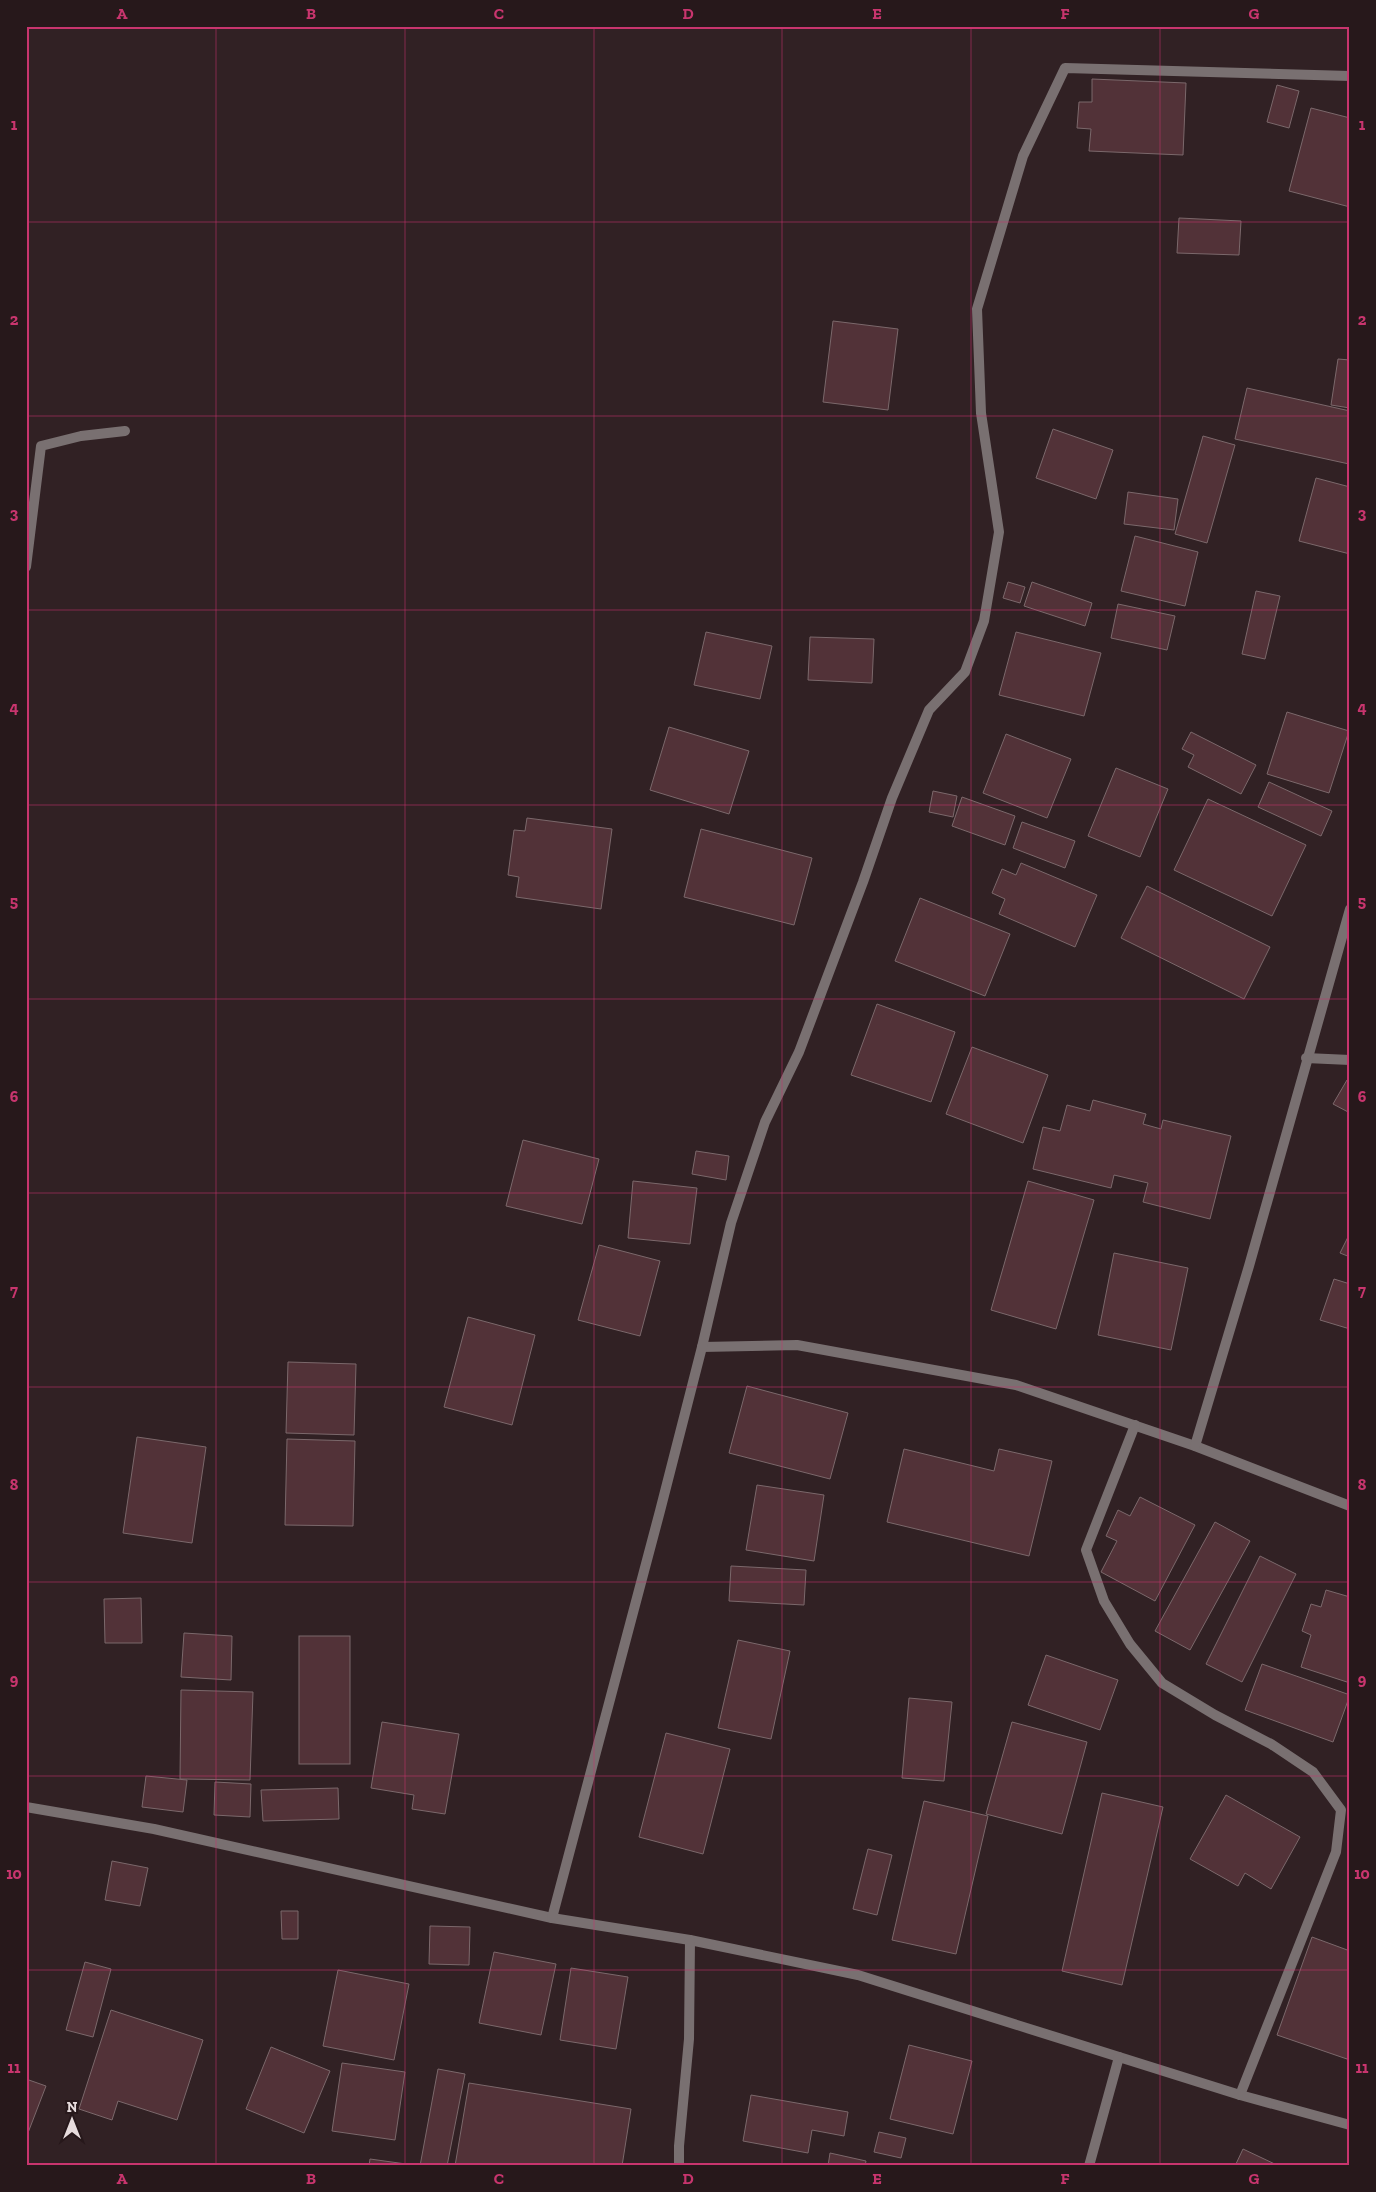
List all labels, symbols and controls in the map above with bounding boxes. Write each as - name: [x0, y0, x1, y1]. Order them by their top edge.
- text: A: [117, 4, 128, 23]
- text: B: [306, 4, 316, 23]
- text: C: [494, 4, 504, 23]
- text: D: [682, 4, 694, 23]
- text: E: [872, 4, 882, 23]
- text: F: [1060, 4, 1070, 23]
- text: G: [1249, 4, 1260, 23]
- text: 1: [11, 115, 18, 134]
- text: 1: [1359, 115, 1366, 134]
- text: 2: [10, 310, 19, 329]
- text: 2: [1358, 310, 1367, 329]
- text: 3: [10, 504, 19, 523]
- text: 3: [1358, 504, 1367, 523]
- text: 4: [9, 698, 19, 717]
- text: 4: [1357, 698, 1367, 717]
- text: 5: [10, 892, 18, 911]
- text: 5: [1358, 892, 1366, 911]
- text: 6: [10, 1087, 19, 1106]
- text: 6: [1358, 1087, 1367, 1106]
- text: 7: [10, 1281, 18, 1300]
- text: 7: [1358, 1281, 1366, 1300]
- text: 8: [10, 1475, 19, 1494]
- text: 8: [1358, 1475, 1367, 1494]
- text: 9: [10, 1670, 19, 1689]
- text: 9: [1358, 1670, 1367, 1689]
- text: 10: [6, 1864, 22, 1883]
- text: 10: [1354, 1864, 1370, 1883]
- text: 11: [8, 2058, 21, 2077]
- text: 11: [1356, 2058, 1369, 2077]
- north arrow: [48, 2094, 98, 2144]
- text: N: [67, 2099, 78, 2116]
- text: A: [117, 2169, 128, 2188]
- text: B: [306, 2169, 316, 2188]
- text: C: [494, 2169, 504, 2188]
- text: D: [682, 2169, 694, 2188]
- text: E: [872, 2169, 882, 2188]
- text: F: [1060, 2169, 1070, 2188]
- text: G: [1249, 2169, 1260, 2188]

